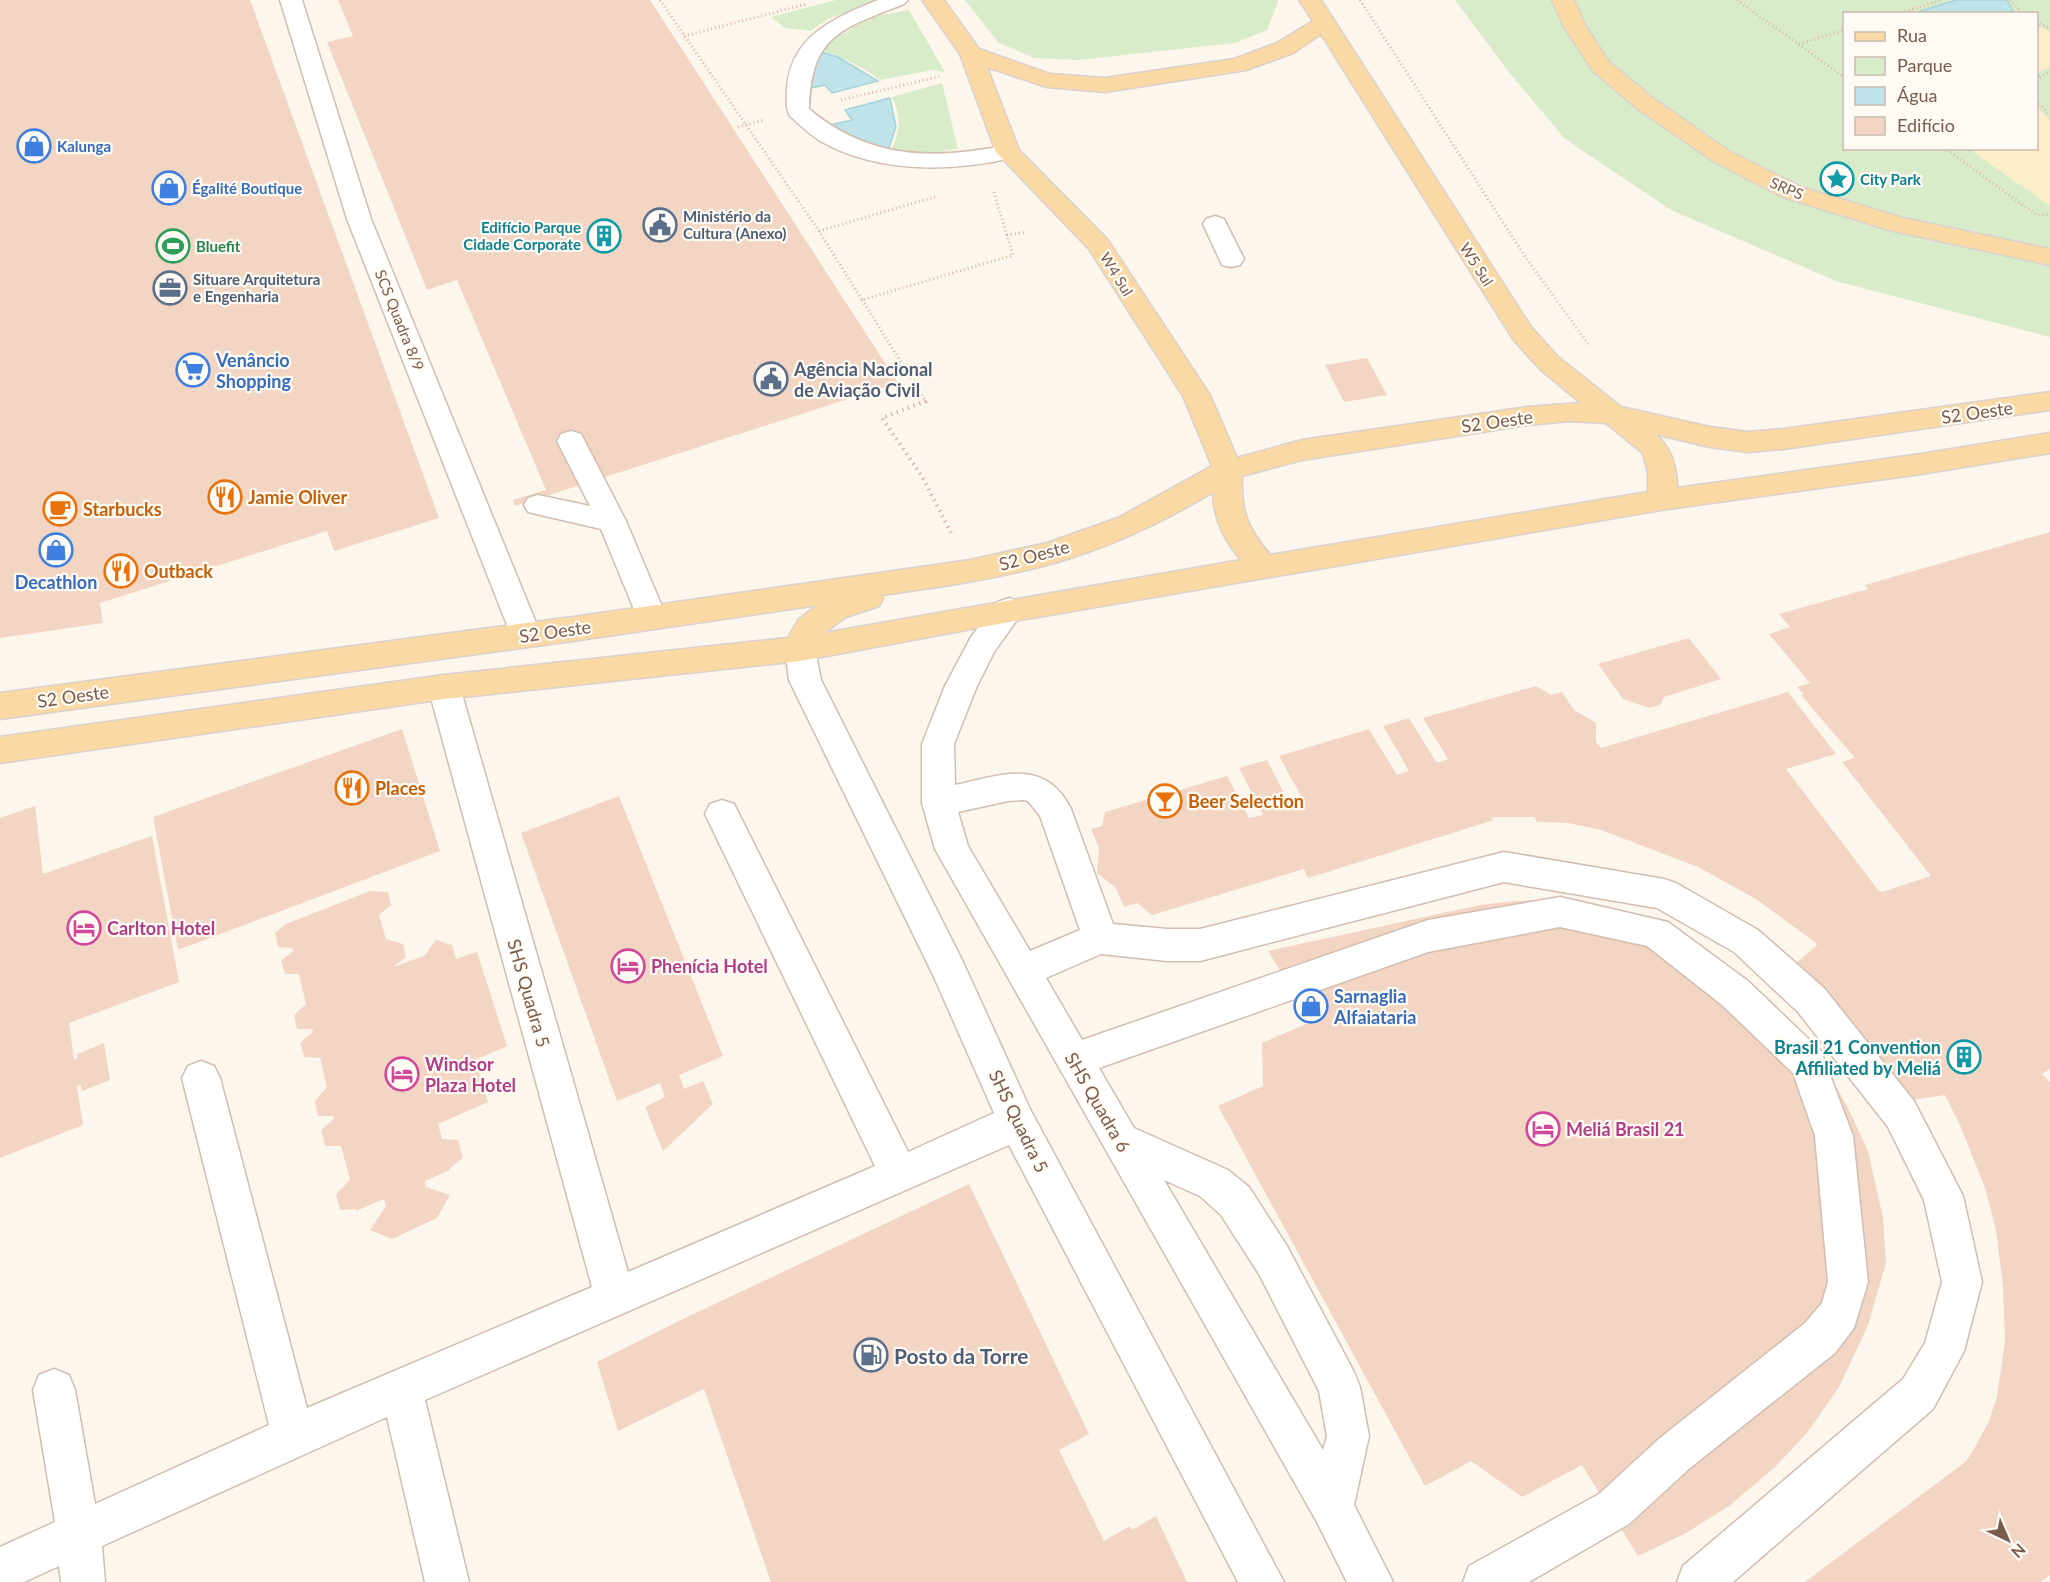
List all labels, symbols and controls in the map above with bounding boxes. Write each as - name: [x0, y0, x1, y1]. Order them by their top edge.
- legend: [1843, 12, 2038, 150]
- text: Rua: [1897, 24, 1927, 46]
- text: Parque: [1897, 54, 1952, 76]
- text: Água: [1897, 84, 1938, 106]
- text: Edifício: [1897, 114, 1955, 136]
- shop icon: Kalunga: [16, 128, 52, 164]
- place label: Kalunga: [57, 137, 111, 155]
- place icon: City Park: [1819, 161, 1855, 197]
- shop icon: Égalité Boutique: [151, 170, 187, 206]
- place label: City Park: [1860, 170, 1922, 188]
- street label: SRPS: [1768, 173, 1806, 203]
- place label: Égalité Boutique: [192, 179, 302, 197]
- public building icon: Ministério da Cultura (Anexo): [642, 207, 678, 243]
- place label: Ministério da Cultura (Anexo): [683, 207, 786, 242]
- place label: Edifício Parque Cidade Corporate: [463, 218, 581, 253]
- building icon: Edifício Parque Cidade Corporate: [586, 218, 622, 254]
- sports icon: Bluefit: [155, 228, 191, 264]
- place label: Bluefit: [196, 237, 241, 255]
- street label: W5 Sul: [1456, 239, 1498, 289]
- street label: W4 Sul: [1097, 249, 1137, 299]
- street label: SCS Quadra 8/9: [372, 267, 428, 373]
- office icon: Situare Arquitetura e Engenharia: [152, 270, 188, 306]
- place label: Situare Arquitetura e Engenharia: [193, 270, 320, 305]
- place label: Venâncio Shopping: [215, 349, 291, 392]
- supermarket icon: Venâncio Shopping: [175, 352, 211, 388]
- place label: Agência Nacional de Aviação Civil: [793, 358, 932, 401]
- public building icon: Agência Nacional de Aviação Civil: [753, 361, 789, 397]
- street label: S2 Oeste: [1940, 396, 2014, 428]
- street label: S2 Oeste: [1460, 405, 1534, 437]
- restaurant icon: Jamie Oliver: [207, 479, 243, 515]
- place label: Jamie Oliver: [248, 486, 347, 508]
- cafe icon: Starbucks: [42, 491, 78, 527]
- place label: Starbucks: [83, 498, 162, 520]
- shop icon: Decathlon: [38, 532, 74, 568]
- street label: S2 Oeste: [996, 535, 1072, 575]
- restaurant icon: Outback: [103, 553, 139, 589]
- place label: Outback: [144, 560, 213, 582]
- place label: Decathlon: [15, 571, 97, 593]
- street label: S2 Oeste: [518, 615, 592, 647]
- street label: S2 Oeste: [36, 680, 110, 712]
- restaurant icon: Places: [334, 770, 370, 806]
- place label: Places: [375, 777, 426, 799]
- bar icon: Beer Selection: [1147, 783, 1183, 819]
- place label: Beer Selection: [1188, 790, 1304, 812]
- hotel icon: Carlton Hotel: [66, 910, 102, 946]
- place label: Carlton Hotel: [107, 917, 215, 939]
- street label: SHS Quadra 5: [503, 936, 555, 1050]
- hotel icon: Phenícia Hotel: [610, 948, 646, 984]
- place label: Phenícia Hotel: [651, 955, 768, 977]
- place label: Sarnaglia Alfaiataria: [1333, 985, 1416, 1028]
- shop icon: Sarnaglia Alfaiataria: [1293, 988, 1329, 1024]
- place label: Brasil 21 Convention Affiliated by Meliá: [1774, 1036, 1941, 1079]
- building icon: Brasil 21 Convention Affiliated by Meliá: [1946, 1039, 1982, 1075]
- street label: SHS Quadra 6: [1061, 1048, 1135, 1156]
- place label: Windsor Plaza Hotel: [425, 1053, 516, 1096]
- hotel icon: Windsor Plaza Hotel: [384, 1056, 420, 1092]
- street label: SHS Quadra 5: [985, 1066, 1053, 1176]
- hotel icon: Meliá Brasil 21: [1525, 1111, 1561, 1147]
- place label: Meliá Brasil 21: [1566, 1118, 1685, 1140]
- fuel station icon: Posto da Torre: [853, 1337, 889, 1373]
- place label: Posto da Torre: [894, 1343, 1028, 1368]
- north arrow: [1978, 1510, 2038, 1570]
- text: N: [2008, 1540, 2030, 1562]

